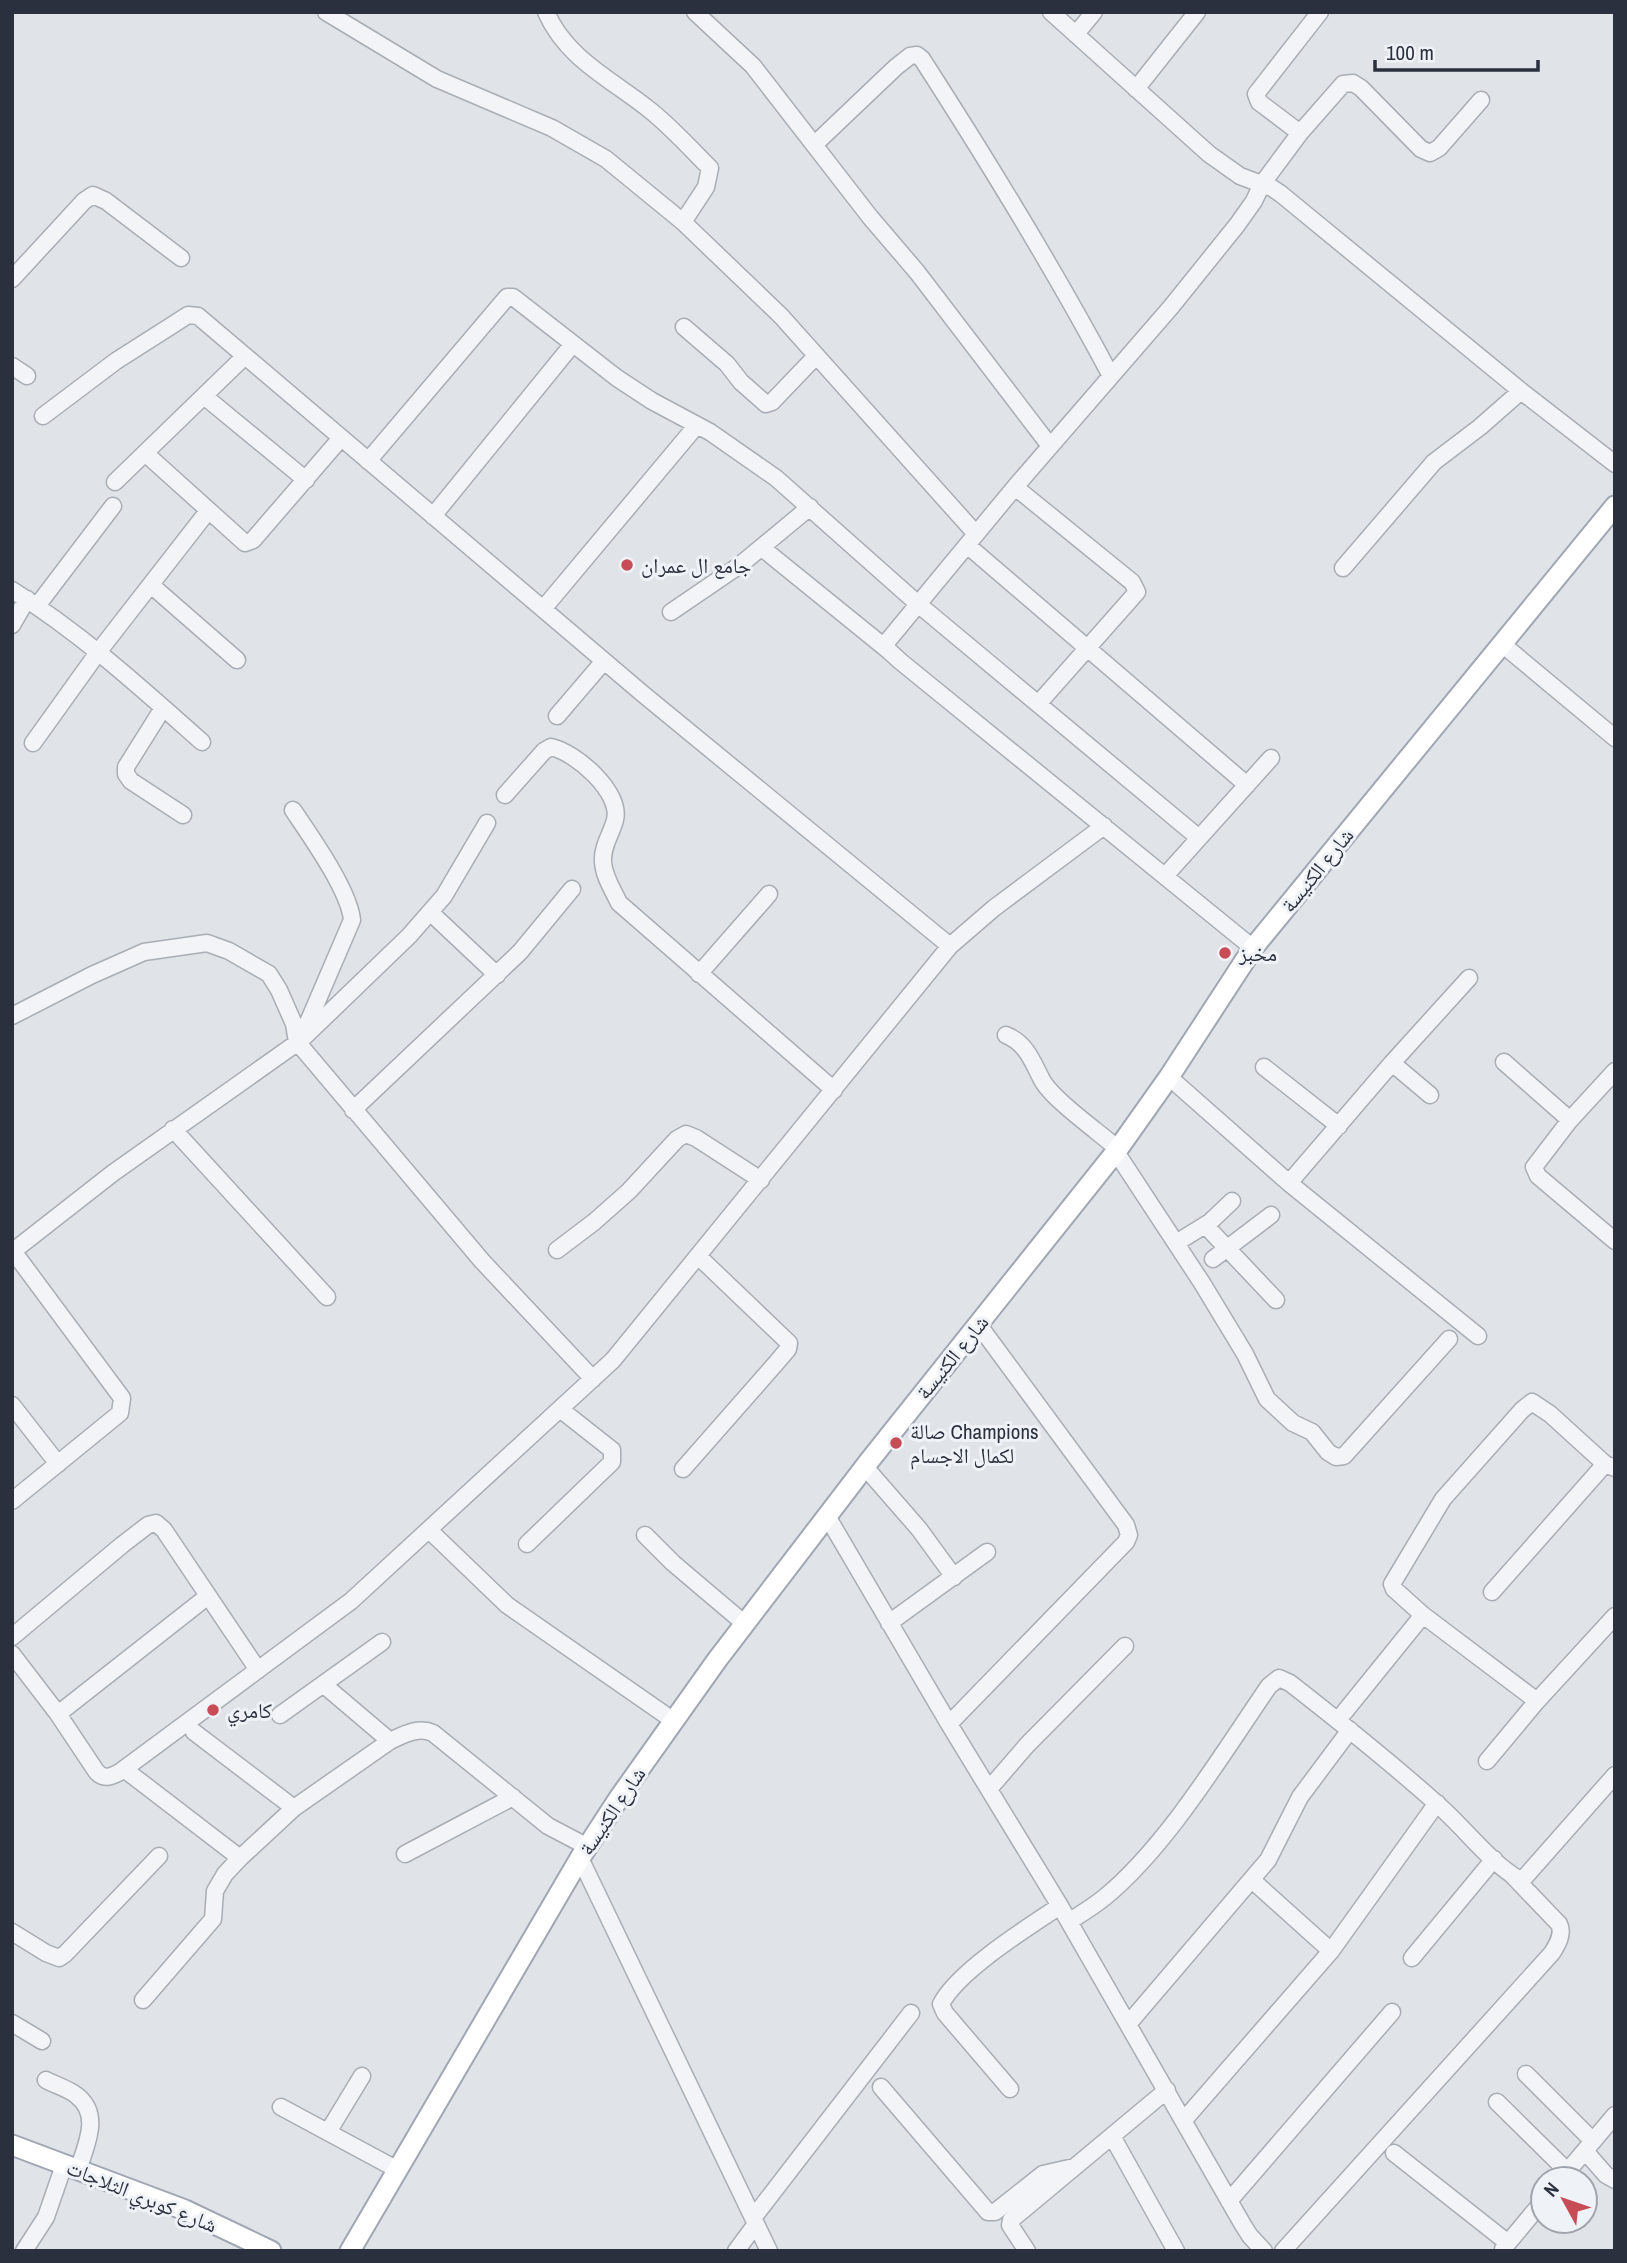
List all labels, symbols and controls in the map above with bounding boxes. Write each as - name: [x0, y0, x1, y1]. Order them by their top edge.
- scale bar: [1375, 28, 1538, 72]
- text: 100 m: [1386, 38, 1434, 67]
- place label: جامع ال عمران: [641, 551, 751, 580]
- marker: جامع ال عمران: [619, 557, 635, 573]
- street label: شارع الكنيسة: [1274, 822, 1360, 918]
- place label: مخبز: [1238, 939, 1277, 968]
- marker: مخبز: [1217, 945, 1233, 961]
- street label: شارع الكنيسة: [909, 1309, 995, 1405]
- place label: صالة Champions لكمال الاجسام: [910, 1417, 1039, 1470]
- marker: صالة Champions لكمال الاجسام: [888, 1435, 904, 1451]
- place label: كامري: [227, 1696, 272, 1727]
- marker: كامري: [205, 1702, 221, 1718]
- street label: شارع الكنيسة: [572, 1761, 652, 1861]
- street label: شارع كوبري الثلاجات: [62, 2153, 222, 2242]
- north arrow: [1529, 2165, 1599, 2235]
- text: N: [1537, 2176, 1565, 2202]

